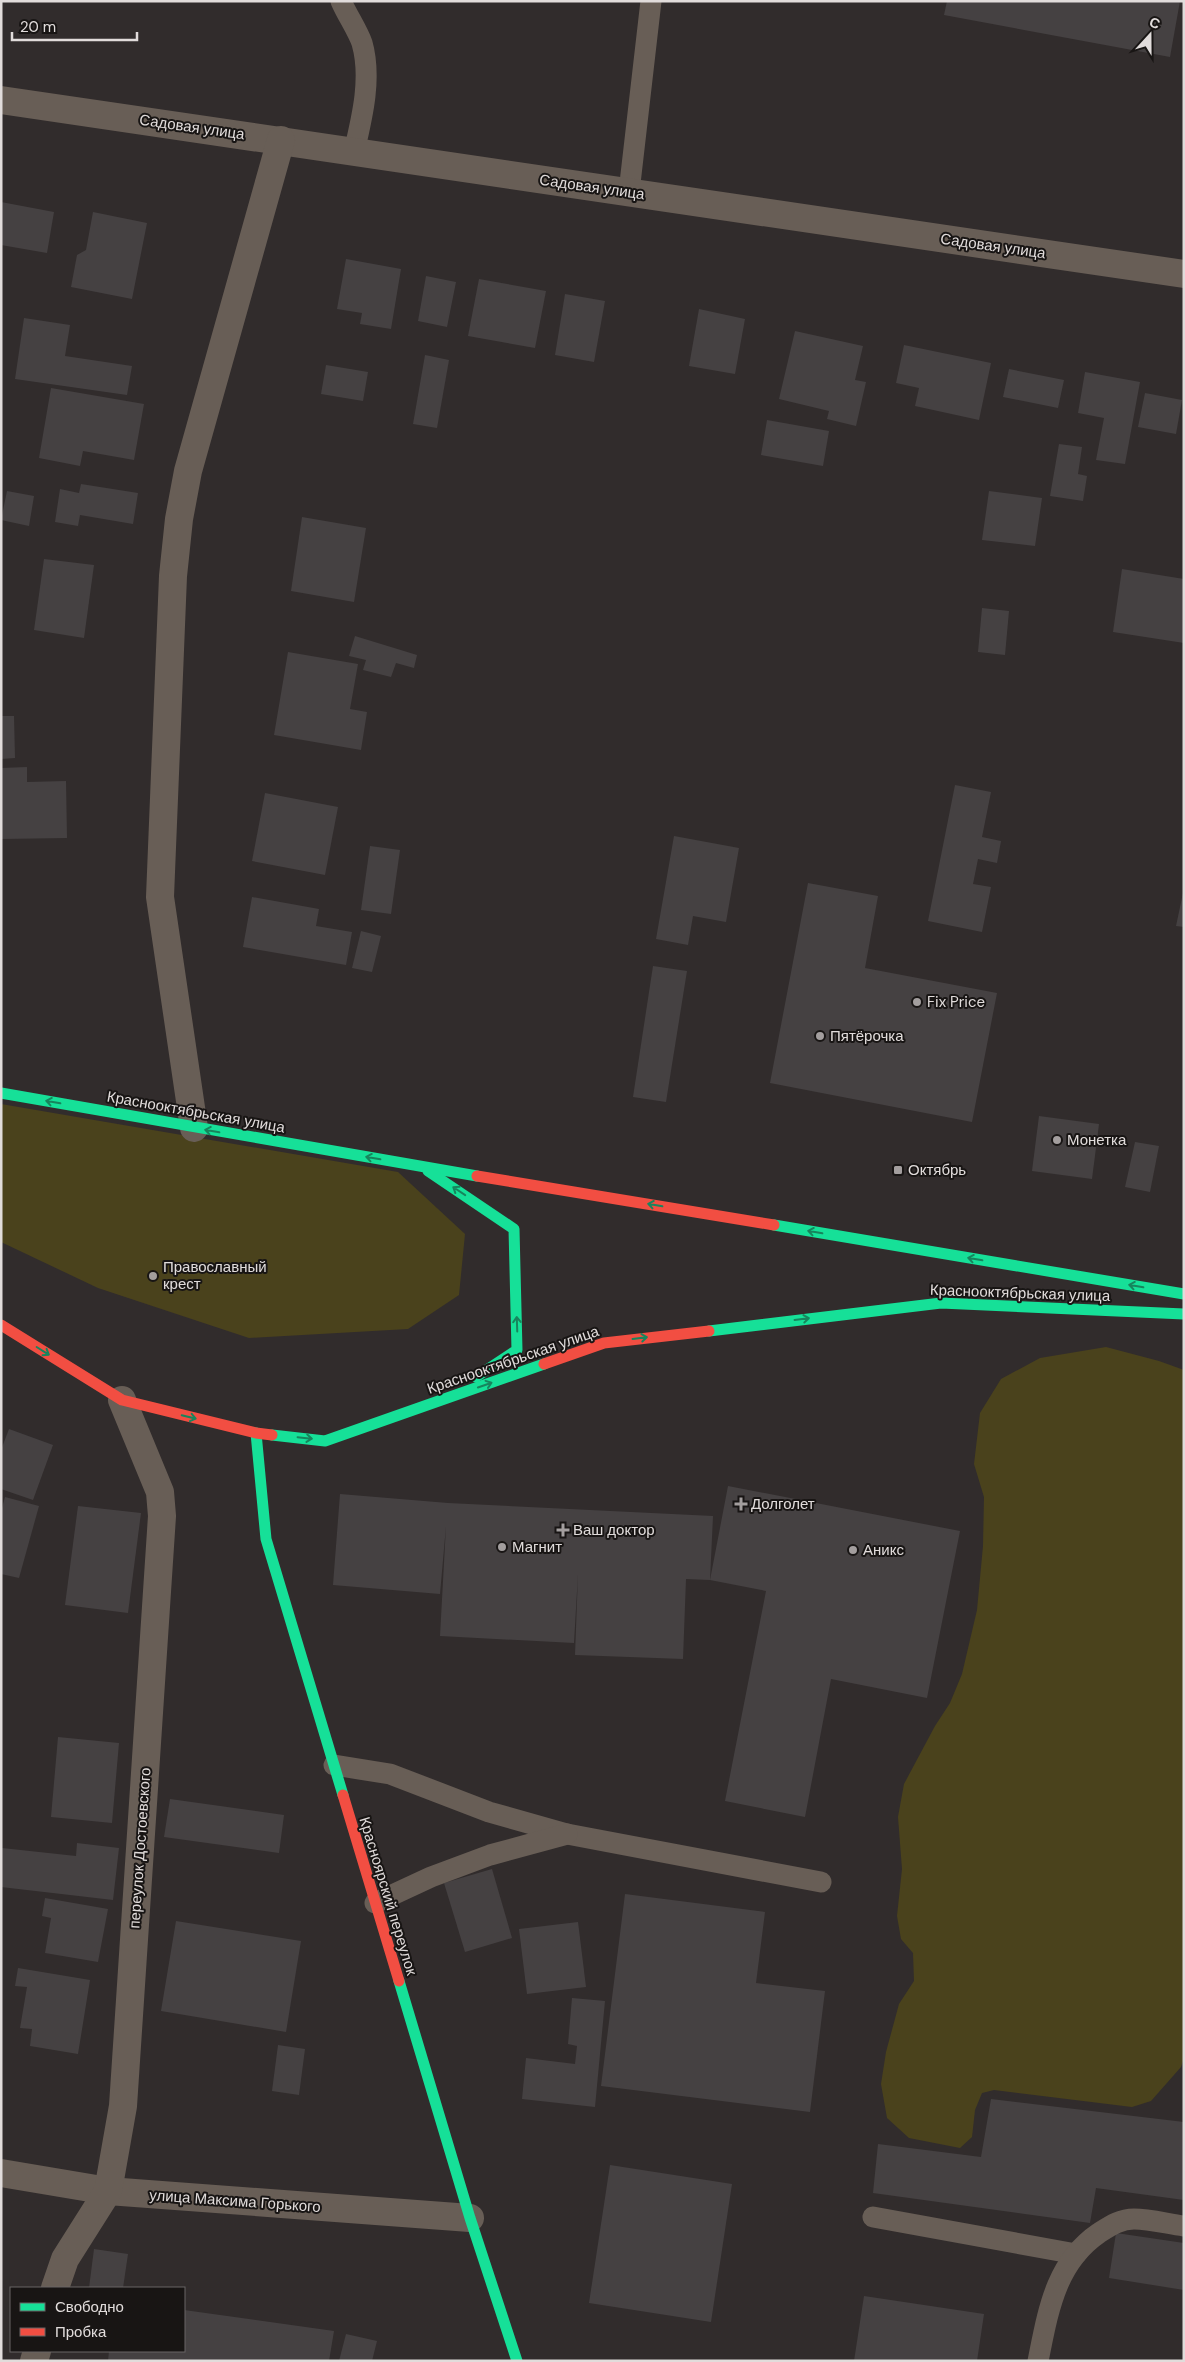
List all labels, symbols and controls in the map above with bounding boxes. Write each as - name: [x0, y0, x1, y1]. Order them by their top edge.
- scale bar: [12, 10, 138, 42]
- north arrow: [1125, 10, 1175, 60]
- text: С: [1147, 13, 1163, 33]
- text: 20 m: [20, 17, 56, 37]
- street label: Садовая улица: [138, 110, 246, 144]
- street label: Садовая улица: [538, 170, 646, 204]
- street label: Садовая улица: [939, 229, 1047, 263]
- place label: Fix Price: [927, 992, 985, 1012]
- marker: Fix Price: [911, 996, 923, 1008]
- place label: Пятёрочка: [830, 1026, 904, 1046]
- marker: Пятёрочка: [814, 1030, 826, 1042]
- street label: Краснооктябрьская улица: [105, 1086, 287, 1138]
- one-way arrow: [45, 1097, 61, 1107]
- one-way arrow: [205, 1126, 221, 1136]
- place label: Монетка: [1067, 1130, 1127, 1150]
- marker: Монетка: [1051, 1134, 1063, 1146]
- one-way arrow: [365, 1153, 381, 1163]
- place label: Октябрь: [908, 1160, 966, 1180]
- marker: Октябрь: [892, 1164, 904, 1176]
- one-way arrow: [452, 1186, 466, 1196]
- one-way arrow: [647, 1200, 663, 1210]
- one-way arrow: [807, 1227, 823, 1237]
- one-way arrow: [968, 1253, 984, 1263]
- place label: Православный крест: [163, 1257, 267, 1294]
- marker: Православный крест: [147, 1270, 159, 1282]
- street label: Краснооктябрьская улица: [929, 1280, 1111, 1306]
- one-way arrow: [1128, 1280, 1144, 1290]
- one-way arrow: [793, 1314, 809, 1324]
- one-way arrow: [512, 1317, 521, 1333]
- street label: Краснооктябрьская улица: [424, 1321, 602, 1399]
- one-way arrow: [632, 1333, 648, 1343]
- one-way arrow: [35, 1346, 49, 1356]
- one-way arrow: [477, 1380, 492, 1389]
- one-way arrow: [180, 1413, 196, 1422]
- one-way arrow: [297, 1434, 313, 1443]
- place label: Долголет: [751, 1494, 815, 1514]
- marker: Долголет: [735, 1498, 747, 1510]
- place label: Ваш доктор: [573, 1520, 655, 1540]
- marker: Ваш доктор: [557, 1524, 569, 1536]
- place label: Магнит: [512, 1537, 562, 1557]
- place label: Аникс: [863, 1540, 904, 1560]
- marker: Магнит: [496, 1541, 508, 1553]
- marker: Аникс: [847, 1544, 859, 1556]
- street label: переулок Достоевского: [124, 1767, 156, 1929]
- street label: Красноярский переулок: [354, 1814, 422, 1978]
- street label: улица Максима Горького: [149, 2185, 321, 2217]
- legend: [10, 2287, 185, 2352]
- text: Свободно: [55, 2297, 124, 2317]
- text: Пробка: [55, 2322, 107, 2342]

